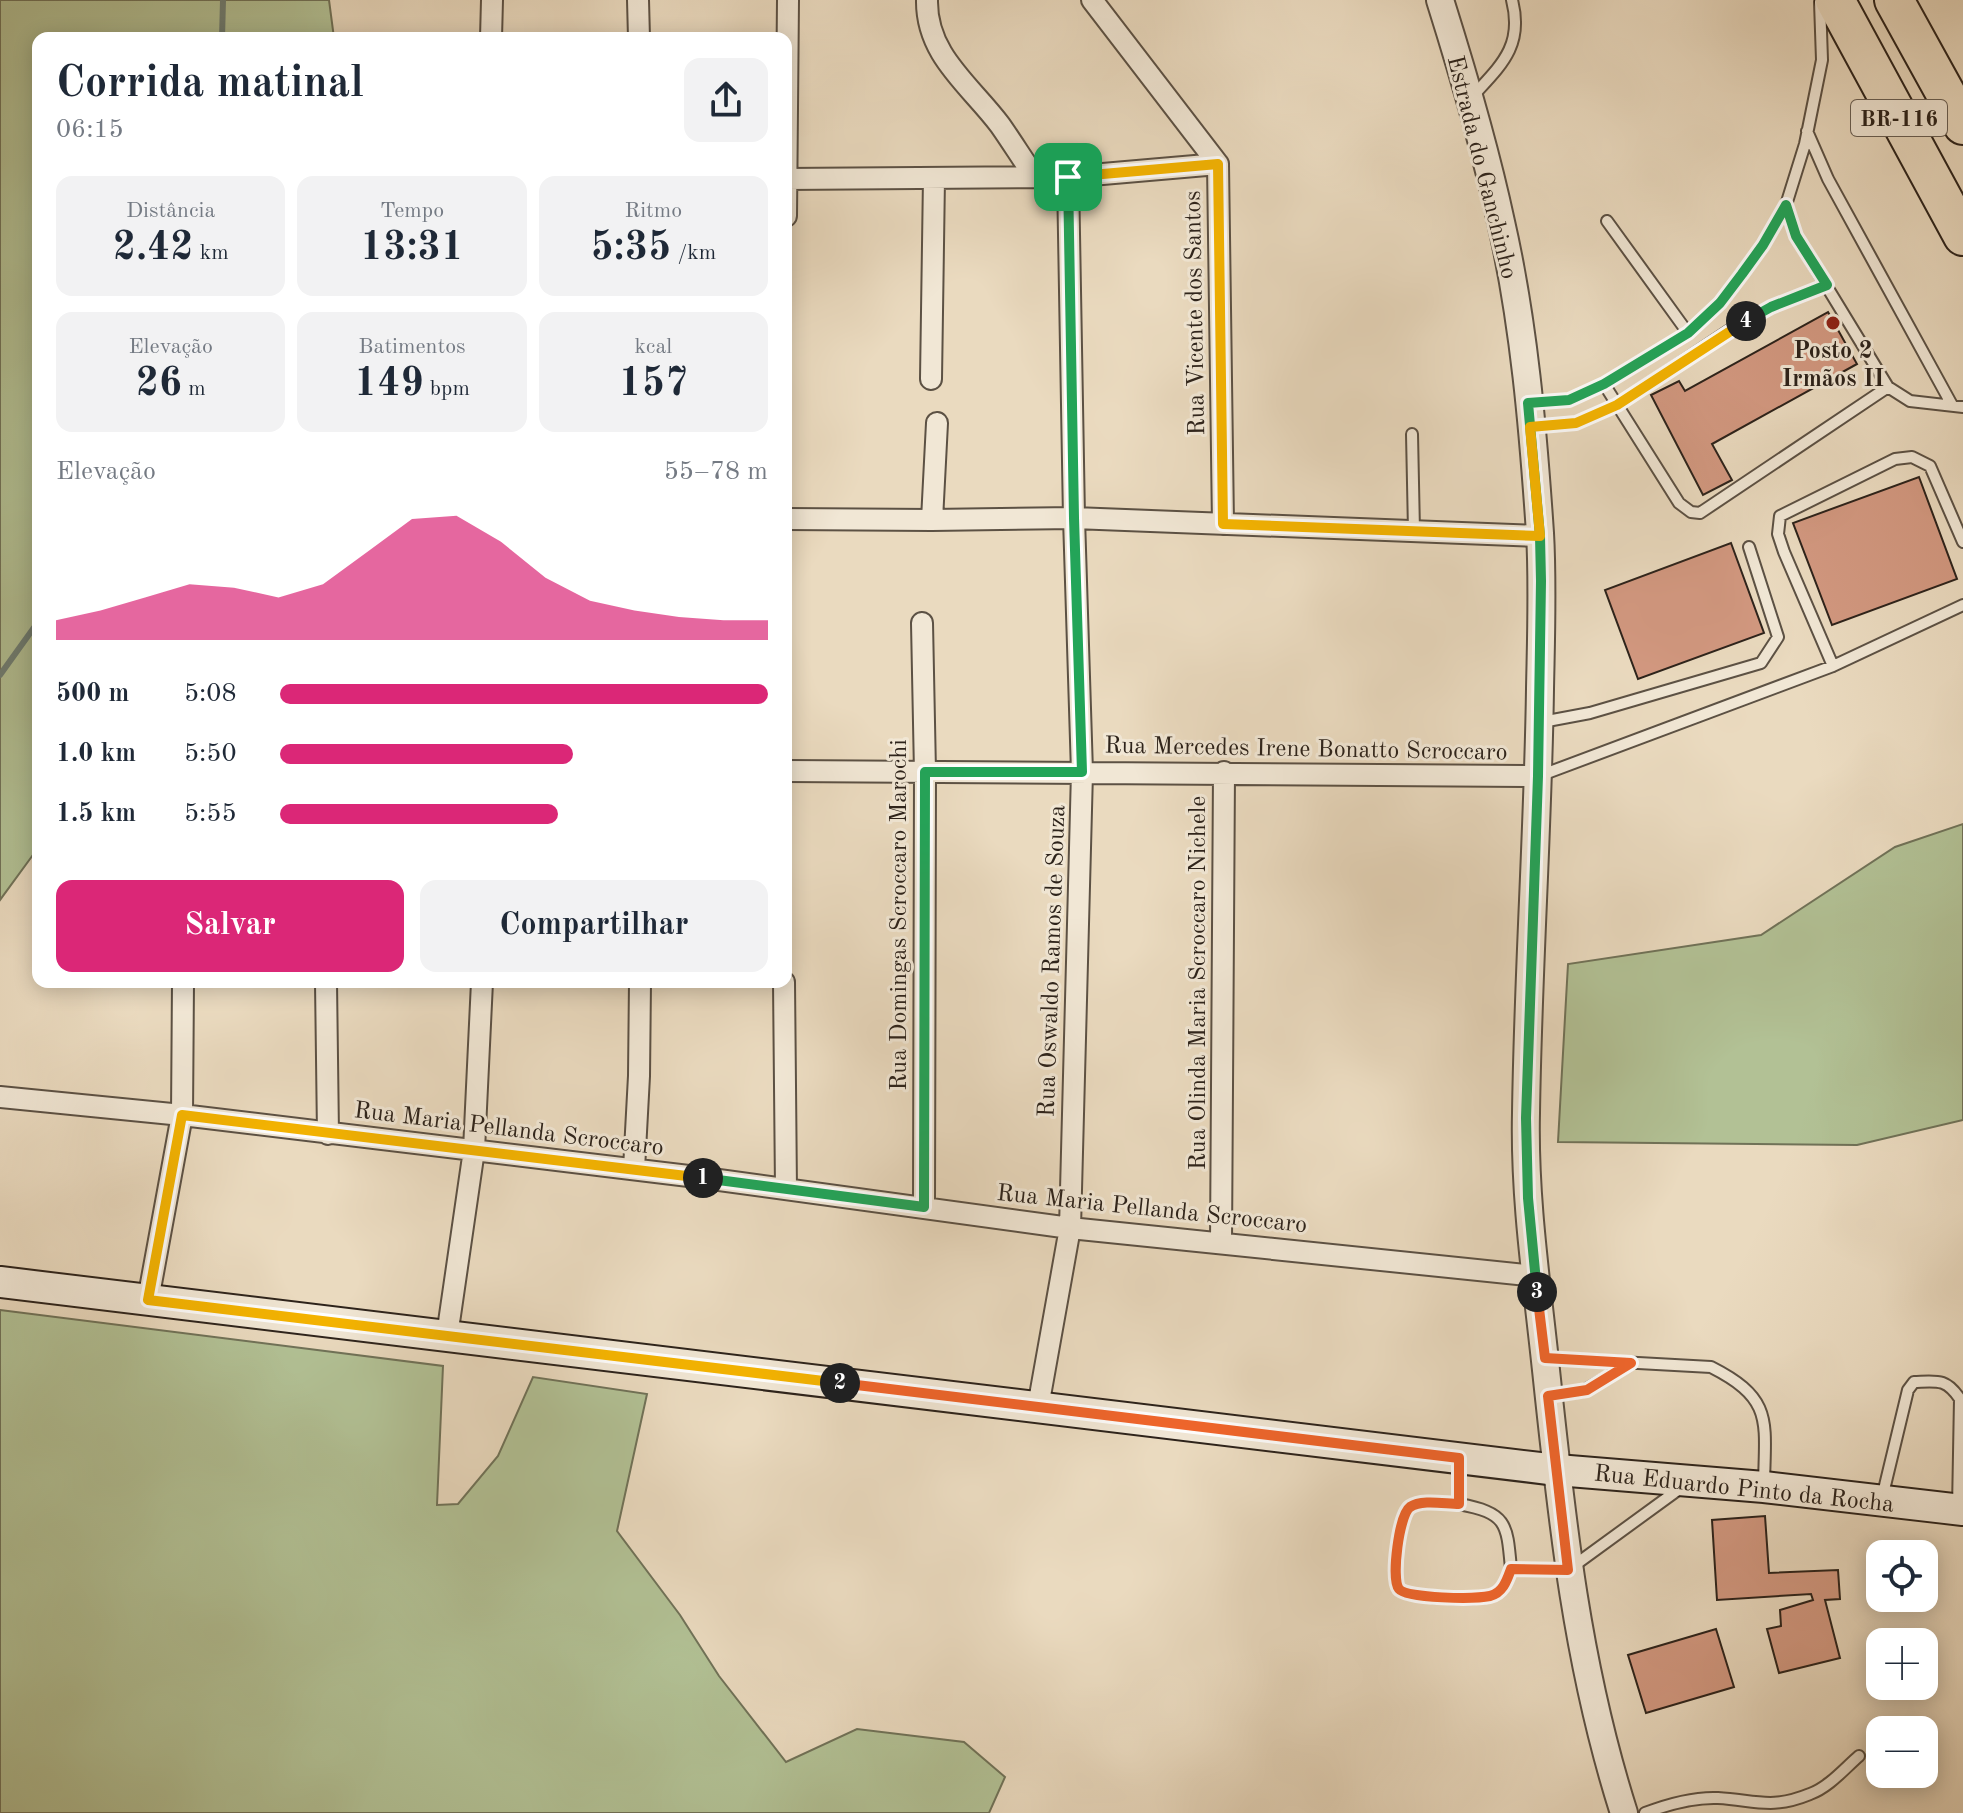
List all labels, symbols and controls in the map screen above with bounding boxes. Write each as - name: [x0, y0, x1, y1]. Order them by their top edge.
- street label: Estrada do Ganchinho: [1442, 53, 1520, 282]
- button: share: [684, 58, 768, 142]
- text: Corrida matinal: [56, 62, 364, 106]
- road number: BR-116: [1851, 100, 1947, 136]
- text: 06:15: [56, 117, 124, 143]
- pin: [1034, 143, 1102, 211]
- icon: arrive: [1046, 155, 1090, 199]
- street label: Rua Vicente dos Santos: [1182, 190, 1210, 436]
- text: Distância: [126, 200, 215, 222]
- text: Tempo: [380, 200, 444, 222]
- text: Ritmo: [624, 200, 682, 222]
- text: 2.42: [113, 229, 194, 269]
- text: 13:31: [360, 229, 464, 269]
- text: 5:35: [590, 229, 671, 269]
- text: km: [194, 242, 229, 264]
- text: /km: [671, 242, 716, 264]
- pin: 4: [1726, 301, 1766, 341]
- text: 4: [1740, 310, 1752, 332]
- marker: Posto 2 Irmãos II: [1824, 314, 1842, 332]
- text: Elevação: [128, 336, 213, 358]
- text: Batimentos: [358, 336, 466, 358]
- text: kcal: [634, 336, 672, 358]
- place label: Posto 2 Irmãos II: [1782, 340, 1884, 392]
- text: 26: [136, 365, 182, 405]
- text: 149: [354, 365, 424, 405]
- text: 157: [619, 365, 688, 405]
- text: m: [182, 378, 206, 400]
- text: bpm: [424, 378, 470, 400]
- text: Elevação: [56, 459, 156, 485]
- text: 55–78 m: [664, 459, 768, 485]
- text: 500 m: [56, 681, 129, 707]
- text: 5:08: [184, 681, 237, 707]
- street label: Rua Mercedes Irene Bonatto Scroccaro: [1104, 734, 1508, 766]
- street label: Rua Domingas Scroccaro Marochi: [888, 739, 912, 1091]
- text: 1.0 km: [56, 741, 136, 767]
- text: 5:50: [184, 741, 237, 767]
- street label: Rua Olinda Maria Scroccaro Nichele: [1187, 796, 1211, 1170]
- text: 1.5 km: [56, 801, 136, 827]
- text: 5:55: [184, 801, 237, 827]
- street label: Rua Oswaldo Ramos de Souza: [1036, 804, 1070, 1118]
- button: Salvar: [56, 880, 404, 972]
- button: Compartilhar: [420, 880, 768, 972]
- street label: Rua Maria Pellanda Scroccaro: [352, 1099, 665, 1161]
- pin: 1: [683, 1158, 723, 1198]
- text: 1: [697, 1167, 709, 1189]
- street label: Rua Maria Pellanda Scroccaro: [995, 1182, 1308, 1238]
- pin: 3: [1517, 1272, 1557, 1312]
- text: 3: [1531, 1281, 1543, 1303]
- pin: 2: [820, 1363, 860, 1403]
- text: 2: [834, 1372, 846, 1394]
- street label: Rua Eduardo Pinto da Rocha: [1593, 1462, 1895, 1518]
- map controls: [1866, 1540, 1938, 1788]
- button: locate: [1866, 1540, 1938, 1612]
- button: +: [1866, 1628, 1938, 1700]
- button: −: [1866, 1716, 1938, 1788]

